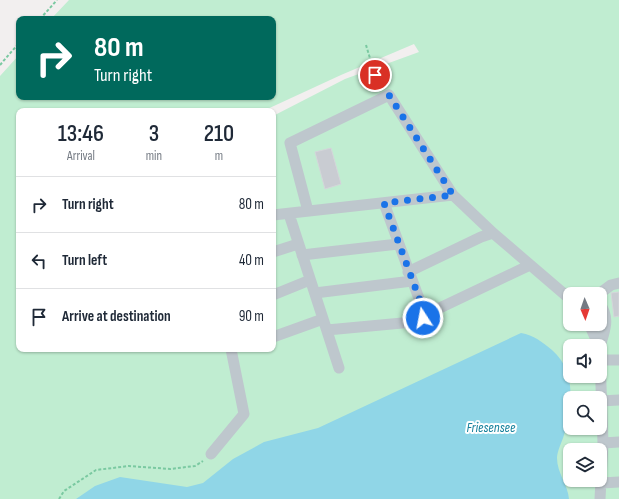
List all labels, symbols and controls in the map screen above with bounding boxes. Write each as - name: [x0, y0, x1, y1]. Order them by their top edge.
- text: 80 m: [94, 31, 143, 64]
- icon: right: [28, 32, 80, 84]
- pin: [358, 58, 392, 92]
- icon: arrive: [364, 64, 386, 86]
- text: Turn right: [94, 65, 152, 86]
- text: 13:46: [58, 119, 104, 148]
- text: 3: [149, 119, 159, 148]
- text: 210: [204, 119, 234, 148]
- text: Arrival: [67, 148, 95, 164]
- text: min: [146, 148, 162, 164]
- text: m: [215, 148, 223, 164]
- icon: right: [28, 194, 50, 216]
- text: Turn right: [62, 195, 114, 214]
- text: 80 m: [239, 195, 264, 214]
- icon: left: [28, 250, 50, 272]
- text: Turn left: [62, 251, 107, 270]
- text: 40 m: [239, 251, 264, 270]
- north arrow: [563, 287, 607, 331]
- map controls: [563, 287, 607, 487]
- position arrow: [402, 297, 444, 339]
- icon: arrive: [28, 306, 50, 328]
- text: Arrive at destination: [62, 307, 171, 326]
- text: 90 m: [239, 307, 264, 326]
- button: sound: [563, 339, 607, 383]
- button: search: [563, 391, 607, 435]
- water label: Friesensee: [466, 419, 516, 436]
- button: layers: [563, 443, 607, 487]

